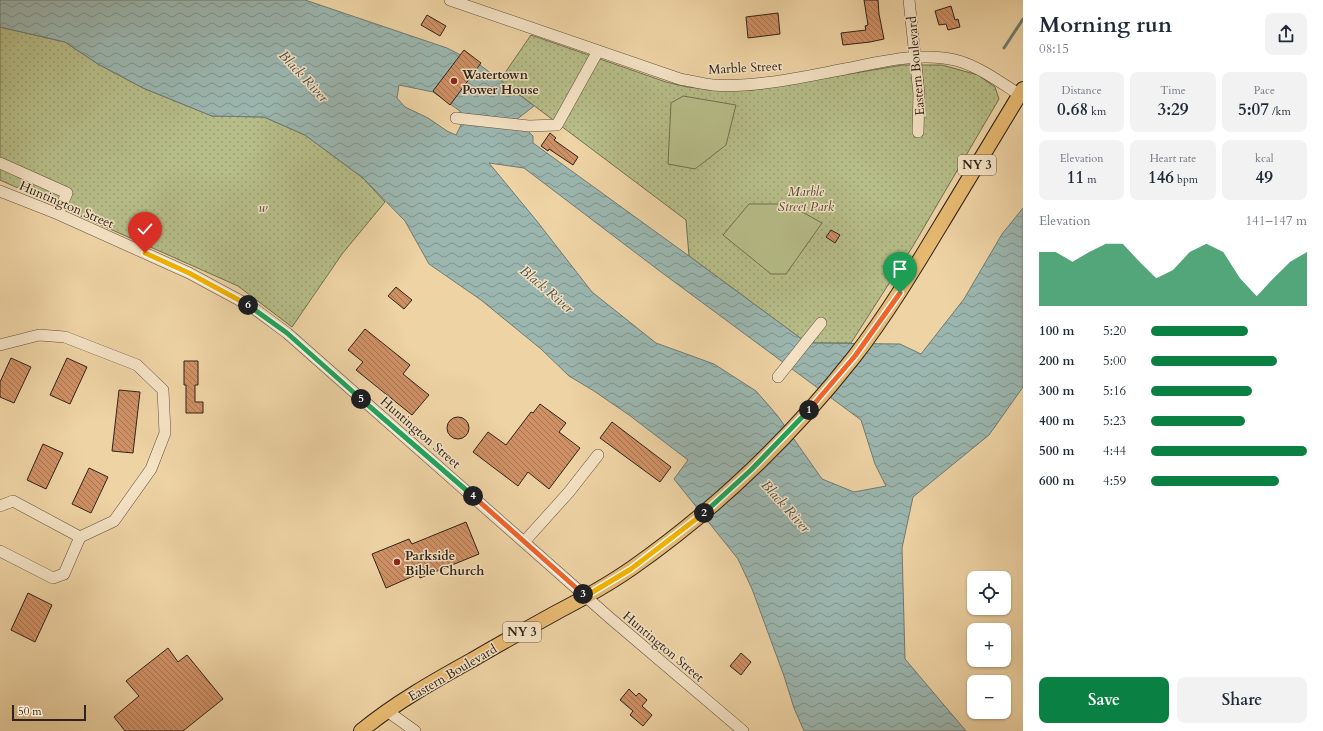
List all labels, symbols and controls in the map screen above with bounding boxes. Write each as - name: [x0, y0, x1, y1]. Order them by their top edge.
- text: Morning run: [1039, 10, 1172, 40]
- button: share: [1265, 13, 1307, 55]
- street label: Eastern Boulevard: [903, 15, 929, 116]
- text: 08:15: [1039, 40, 1069, 58]
- water label: Black River: [275, 46, 333, 107]
- street label: Marble Street: [708, 57, 782, 79]
- place label: Watertown Power House: [461, 66, 539, 99]
- marker: Watertown Power House: [449, 76, 459, 86]
- text: Distance: [1062, 83, 1102, 98]
- text: Time: [1160, 83, 1186, 98]
- text: Pace: [1254, 83, 1275, 98]
- text: 0.68: [1057, 98, 1088, 121]
- text: 3:29: [1157, 98, 1189, 121]
- text: 5:07: [1238, 98, 1269, 121]
- text: km: [1088, 104, 1106, 119]
- text: /km: [1269, 104, 1291, 119]
- text: Elevation: [1060, 151, 1104, 166]
- text: Heart rate: [1150, 151, 1196, 166]
- text: kcal: [1255, 151, 1274, 166]
- road number: NY 3: [958, 155, 996, 175]
- text: 11: [1067, 166, 1084, 189]
- text: 146: [1148, 166, 1174, 189]
- text: 49: [1256, 166, 1273, 189]
- text: m: [1084, 172, 1097, 187]
- text: bpm: [1174, 172, 1198, 187]
- street label: Huntington Street: [17, 177, 117, 233]
- park label: Marble Street Park: [778, 183, 835, 216]
- park label: w: [259, 199, 269, 217]
- pin: [128, 212, 162, 253]
- text: Elevation: [1039, 212, 1091, 230]
- text: 141–147 m: [1245, 212, 1307, 230]
- icon: check: [134, 218, 156, 240]
- pin: [883, 252, 917, 293]
- icon: arrive: [889, 258, 911, 280]
- water label: Black River: [516, 261, 578, 318]
- pin: 6: [238, 295, 258, 315]
- text: 6: [245, 297, 251, 312]
- text: 100 m: [1039, 322, 1074, 340]
- text: 5:20: [1103, 322, 1126, 340]
- text: 200 m: [1039, 352, 1074, 370]
- text: 5:00: [1103, 352, 1126, 370]
- text: 300 m: [1039, 382, 1074, 400]
- text: 5:16: [1103, 382, 1126, 400]
- pin: 5: [351, 389, 371, 409]
- text: 5: [358, 391, 364, 406]
- street label: Huntington Street: [376, 393, 464, 473]
- pin: 1: [799, 400, 819, 420]
- text: 1: [806, 402, 812, 417]
- text: 400 m: [1039, 412, 1074, 430]
- text: 5:23: [1103, 412, 1126, 430]
- text: 500 m: [1039, 442, 1074, 460]
- text: 4:44: [1103, 442, 1126, 460]
- text: 600 m: [1039, 472, 1074, 490]
- text: 4:59: [1103, 472, 1126, 490]
- water label: Black River: [757, 476, 815, 537]
- pin: 4: [463, 486, 483, 506]
- text: 4: [470, 488, 476, 503]
- pin: 2: [694, 503, 714, 523]
- text: 2: [701, 505, 707, 520]
- place label: Parkside Bible Church: [405, 547, 484, 580]
- marker: Parkside Bible Church: [392, 557, 402, 567]
- map controls: [967, 571, 1011, 719]
- button: locate: [967, 571, 1011, 615]
- pin: 3: [573, 584, 593, 604]
- text: 3: [580, 586, 586, 601]
- street label: Huntington Street: [619, 607, 708, 686]
- road number: NY 3: [503, 622, 541, 642]
- button: +: [967, 623, 1011, 667]
- street label: Eastern Boulevard: [405, 640, 500, 706]
- button: −: [967, 675, 1011, 719]
- button: Save: [1039, 677, 1169, 723]
- button: Share: [1177, 677, 1307, 723]
- scale bar: [12, 703, 86, 722]
- text: 50 m: [18, 704, 42, 719]

